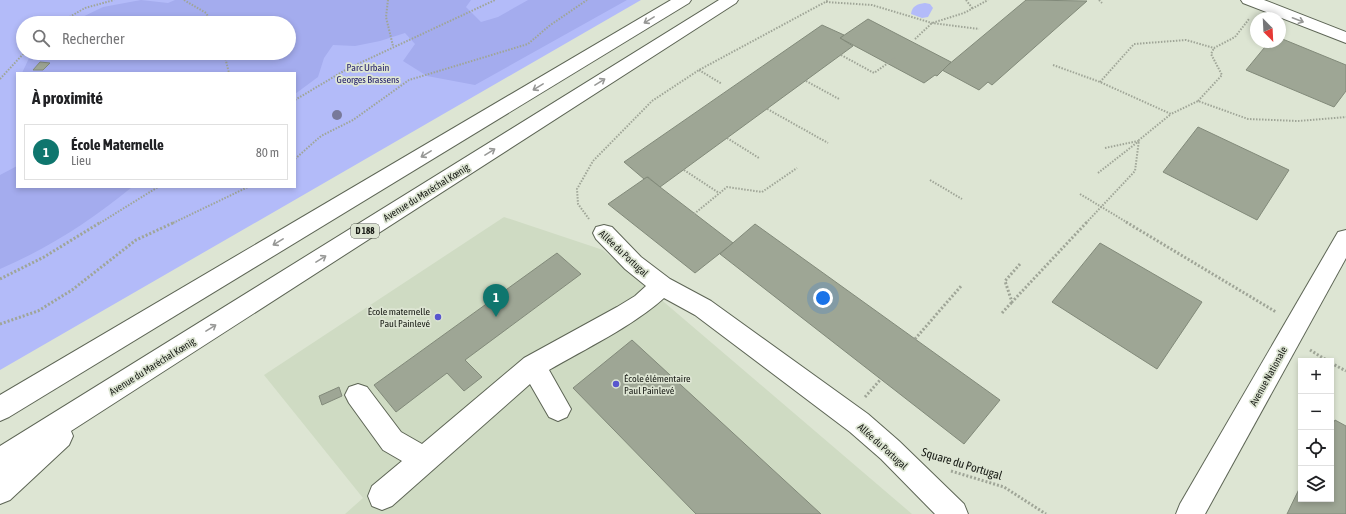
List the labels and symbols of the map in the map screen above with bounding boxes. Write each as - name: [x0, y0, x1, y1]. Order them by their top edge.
- north arrow: [1250, 12, 1286, 48]
- one-way arrow: [644, 16, 655, 24]
- one-way arrow: [1291, 16, 1303, 24]
- park label: Parc Urbain Georges Brassens: [337, 62, 400, 85]
- one-way arrow: [594, 78, 606, 86]
- one-way arrow: [532, 83, 544, 91]
- one-way arrow: [484, 148, 495, 156]
- one-way arrow: [420, 150, 432, 158]
- street label: Avenue du Maréchal Kœnig: [381, 161, 472, 223]
- road number: D 188: [351, 224, 379, 238]
- street label: Allée du Portugal: [597, 228, 651, 279]
- one-way arrow: [273, 238, 284, 246]
- one-way arrow: [315, 255, 326, 263]
- pin: 1: [483, 284, 509, 317]
- your location: [813, 288, 833, 308]
- place label: École maternelle Paul Painlevé: [368, 306, 430, 329]
- marker: École maternelle Paul Painlevé: [433, 312, 443, 322]
- one-way arrow: [205, 324, 217, 332]
- street label: Avenue du Maréchal Kœnig: [107, 335, 198, 397]
- street label: Avenue Nationale: [1248, 344, 1289, 408]
- place label: École élémentaire Paul Painlevé: [624, 373, 691, 396]
- marker: École élémentaire Paul Painlevé: [611, 379, 621, 389]
- street label: Allée du Portugal: [856, 421, 910, 472]
- street label: Square du Portugal: [920, 445, 1005, 483]

